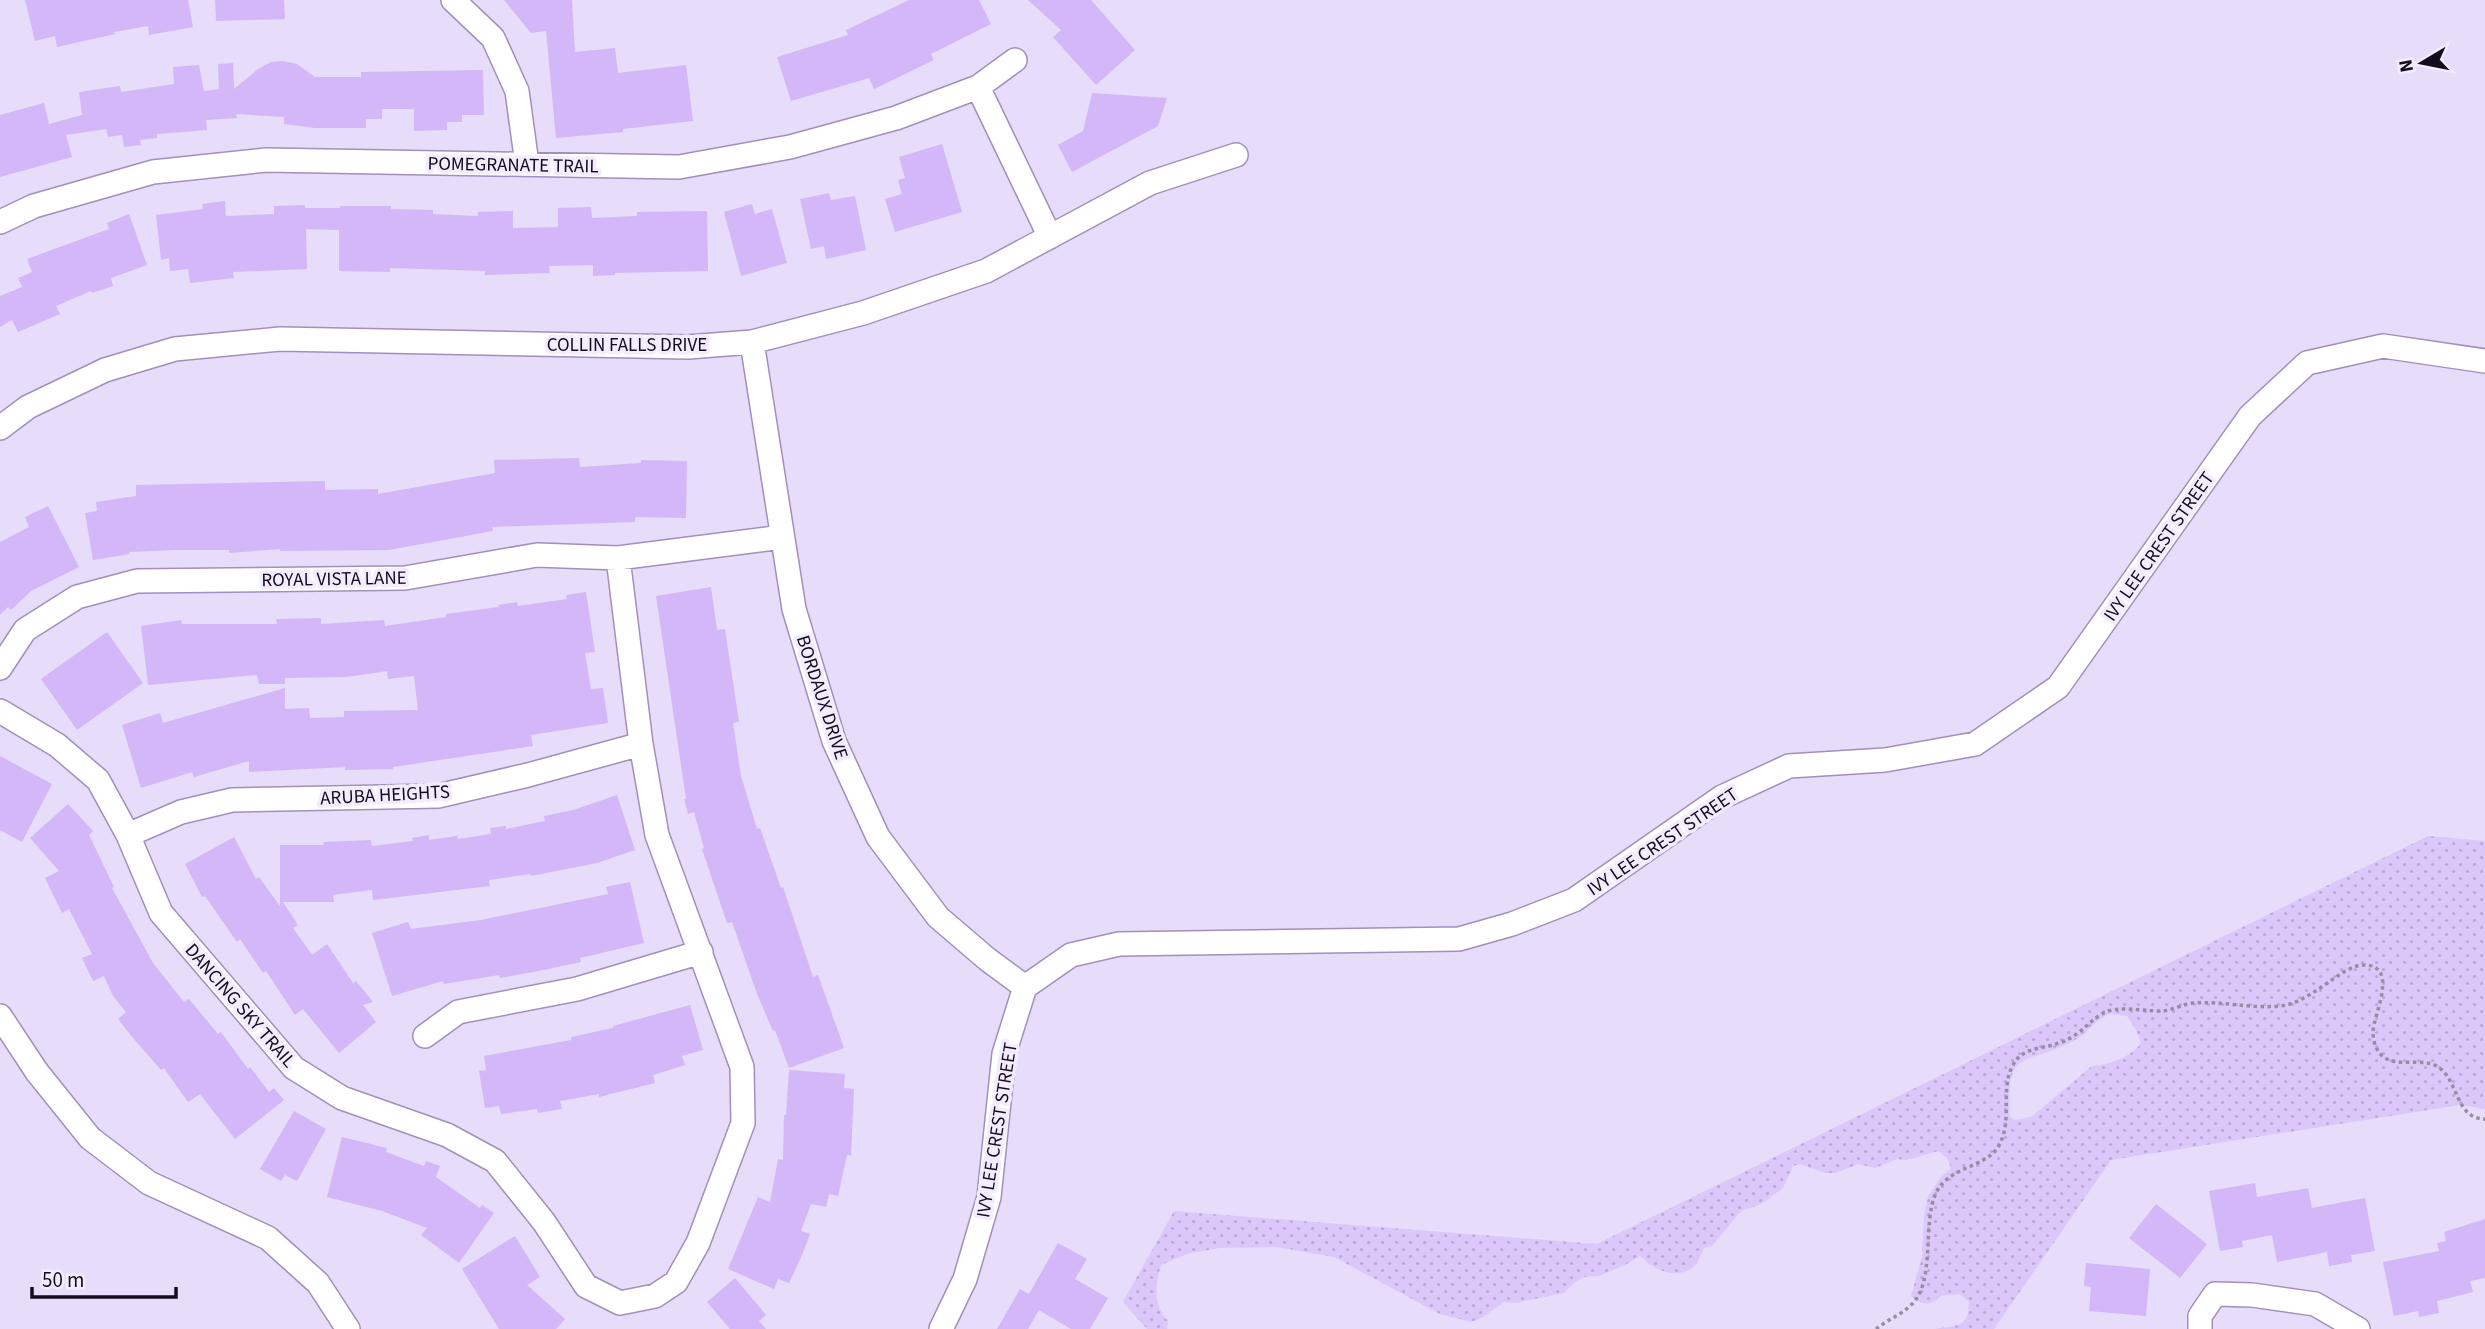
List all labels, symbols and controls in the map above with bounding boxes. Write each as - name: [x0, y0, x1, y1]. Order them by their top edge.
- north arrow: [2387, 28, 2457, 98]
- text: N: [2392, 57, 2421, 74]
- street label: POMEGRANATE TRAIL: [427, 151, 599, 180]
- street label: COLLIN FALLS DRIVE: [547, 332, 707, 359]
- street label: IVY LEE CREST STREET: [2097, 467, 2221, 627]
- street label: ROYAL VISTA LANE: [261, 565, 407, 594]
- street label: BORDAUX DRIVE: [789, 632, 854, 763]
- street label: ARUBA HEIGHTS: [320, 779, 451, 812]
- street label: IVY LEE CREST STREET: [1582, 782, 1744, 903]
- street label: DANCING SKY TRAIL: [178, 938, 302, 1074]
- street label: IVY LEE CREST STREET: [970, 1041, 1025, 1220]
- scale bar: [32, 1256, 175, 1300]
- text: 50 m: [42, 1265, 84, 1295]

